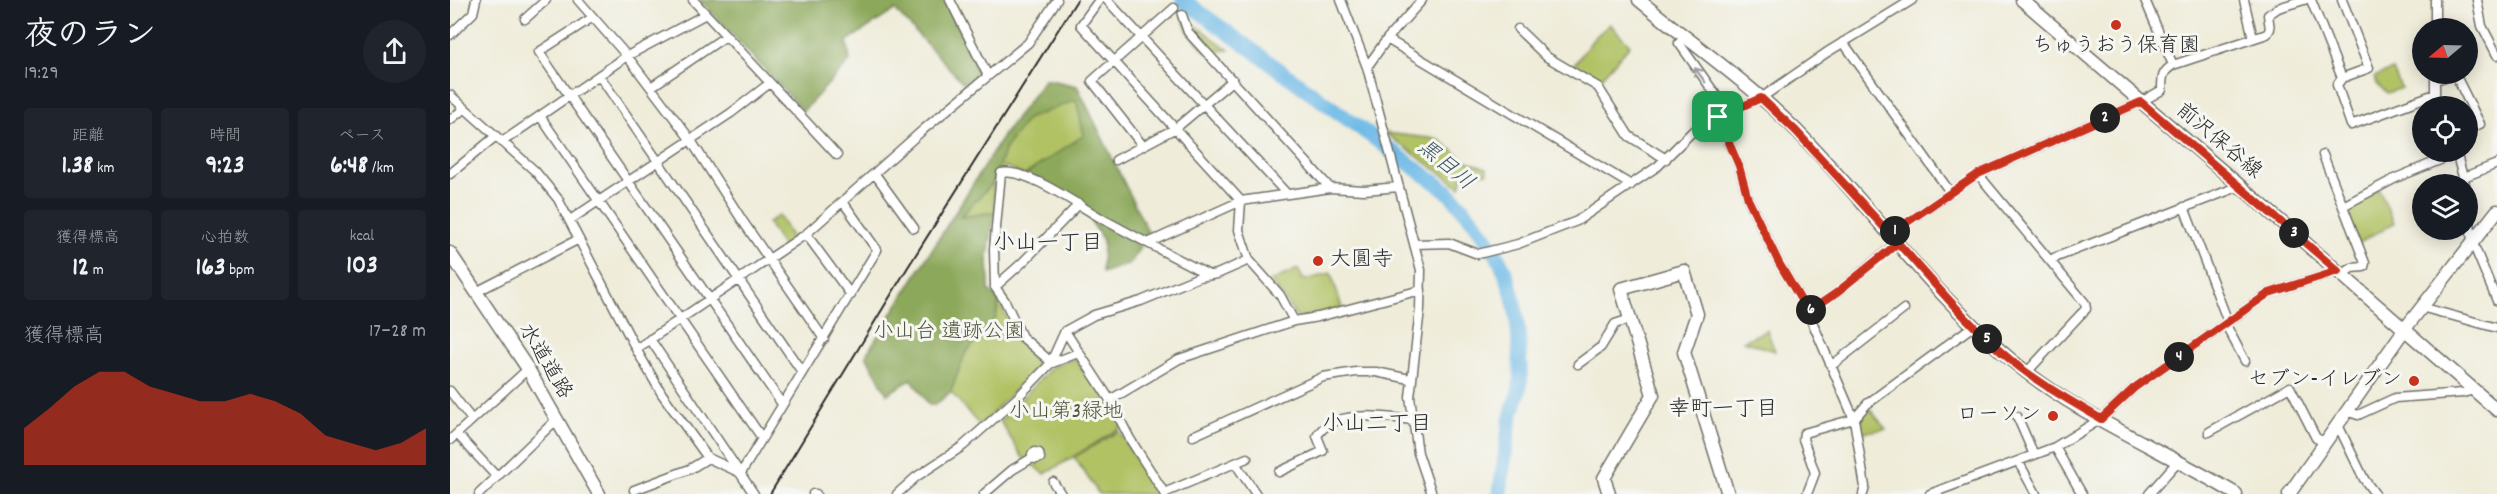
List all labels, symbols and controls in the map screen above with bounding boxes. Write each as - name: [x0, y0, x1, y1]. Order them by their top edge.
- text: 夜のラン: [24, 14, 156, 61]
- marker: ちゅうおう保育園: [2109, 18, 2123, 32]
- north arrow: [2412, 18, 2478, 84]
- map controls: [2412, 18, 2478, 240]
- button: share: [363, 20, 426, 83]
- place label: ちゅうおう保育園: [2032, 32, 2200, 62]
- text: 19:29: [24, 60, 59, 88]
- one-way arrow: [1694, 67, 1706, 83]
- pin: [1692, 91, 1743, 142]
- button: locate: [2412, 96, 2478, 162]
- street label: 前沢保谷線: [2168, 97, 2268, 187]
- icon: arrive: [1701, 100, 1734, 133]
- pin: 2: [2090, 103, 2120, 133]
- text: 2: [2102, 106, 2109, 129]
- text: 距離: [72, 125, 104, 148]
- text: 時間: [209, 125, 241, 148]
- text: ペース: [338, 125, 386, 148]
- water label: 黒目川: [1410, 133, 1480, 199]
- text: 1.38: [61, 148, 93, 185]
- text: 9:23: [205, 148, 245, 185]
- text: 6:48: [330, 148, 368, 185]
- text: km: [93, 157, 115, 180]
- text: /km: [368, 157, 394, 180]
- button: layers: [2412, 174, 2478, 240]
- pin: 1: [1880, 216, 1910, 246]
- pin: 3: [2279, 218, 2309, 248]
- text: 1: [1893, 219, 1897, 242]
- text: 3: [2290, 221, 2298, 244]
- text: kcal: [350, 225, 374, 248]
- text: 獲得標高: [56, 227, 120, 250]
- text: 心拍数: [201, 227, 249, 250]
- district label: 小山一丁目: [993, 229, 1103, 260]
- place label: 大圓寺: [1330, 246, 1393, 276]
- text: 103: [346, 248, 378, 285]
- text: 12: [72, 250, 89, 287]
- text: 163: [196, 250, 226, 287]
- marker: 大圓寺: [1311, 254, 1325, 268]
- text: m: [89, 259, 104, 282]
- text: bpm: [226, 259, 254, 282]
- pin: 6: [1796, 295, 1826, 325]
- text: 6: [1807, 298, 1815, 321]
- text: 17–28 m: [369, 318, 426, 346]
- street label: 水道道路: [510, 318, 578, 406]
- park label: 小山台 遺跡公園: [873, 318, 1025, 348]
- text: 獲得標高: [24, 323, 104, 351]
- pin: 5: [1972, 324, 2002, 354]
- text: 5: [1983, 327, 1991, 350]
- pin: 4: [2164, 342, 2194, 372]
- text: 4: [2176, 345, 2182, 368]
- place label: セブン-イレブン: [2248, 366, 2402, 396]
- marker: セブン-イレブン: [2407, 374, 2421, 388]
- district label: 幸町一丁目: [1668, 395, 1778, 426]
- park label: 小山第3緑地: [1009, 398, 1123, 428]
- place label: ローソン: [1957, 401, 2041, 431]
- marker: ローソン: [2046, 409, 2060, 423]
- district label: 小山二丁目: [1322, 410, 1432, 441]

